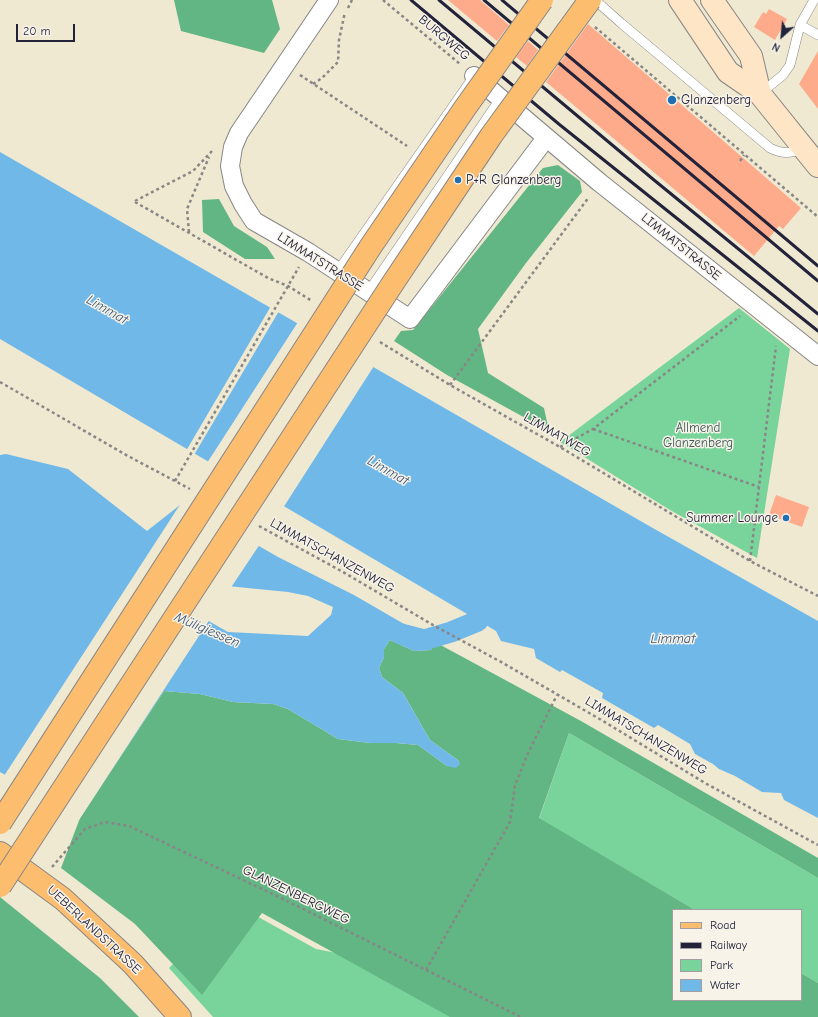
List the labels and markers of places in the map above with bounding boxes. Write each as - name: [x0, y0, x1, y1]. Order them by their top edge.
- place label: Glanzenberg: [681, 92, 751, 108]
- marker: Glanzenberg: [666, 94, 678, 106]
- place label: P+R Glanzenberg: [466, 172, 561, 188]
- marker: P+R Glanzenberg: [453, 175, 463, 185]
- place label: Summer Lounge: [686, 510, 778, 526]
- marker: Summer Lounge: [781, 513, 791, 523]

